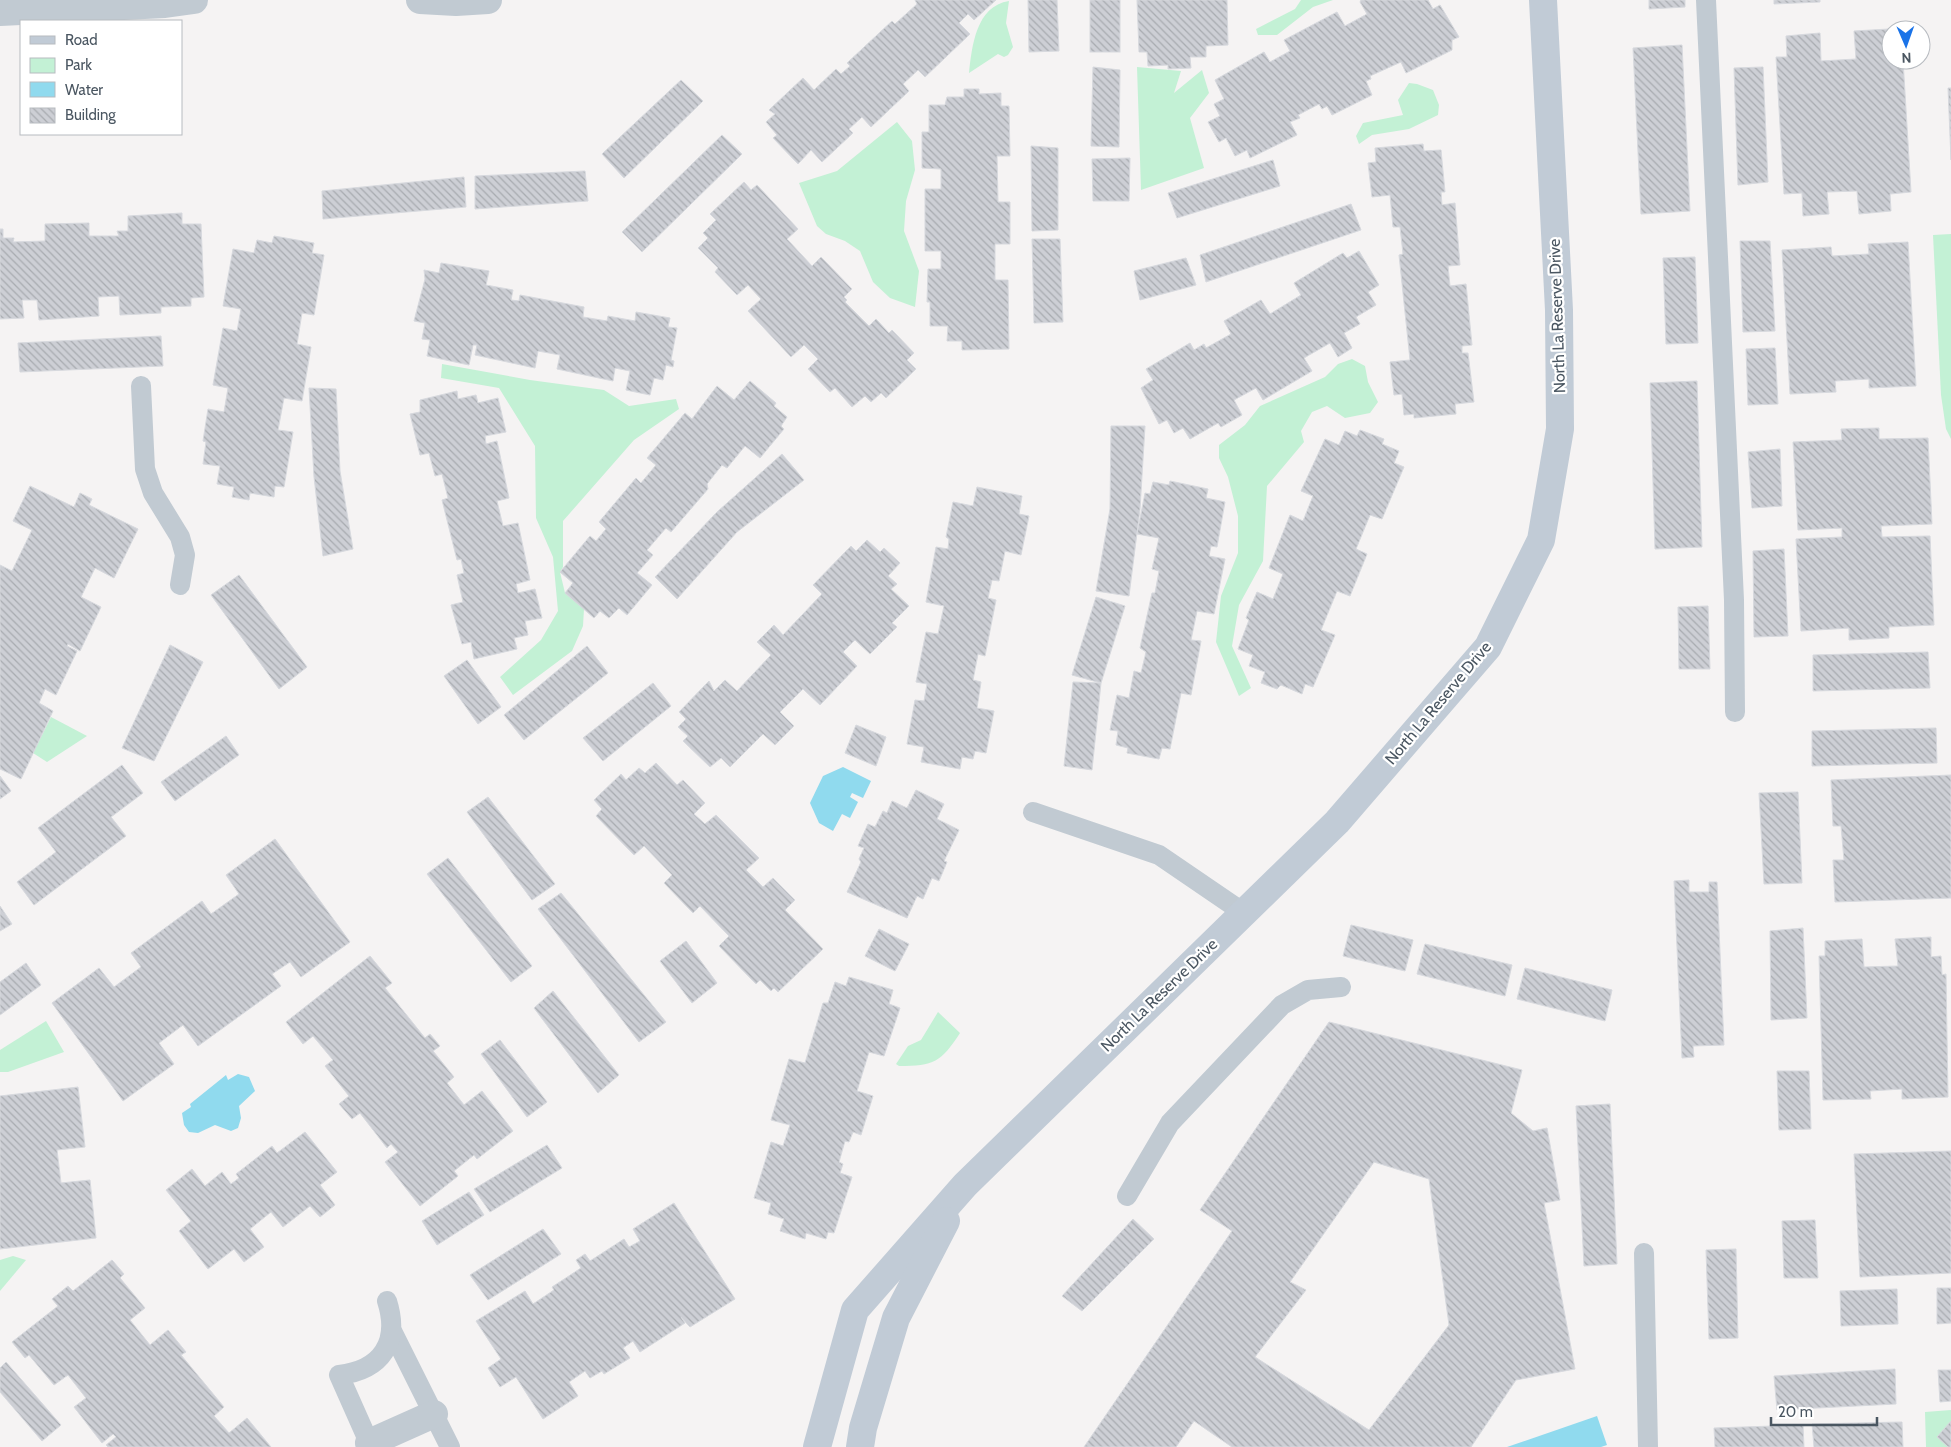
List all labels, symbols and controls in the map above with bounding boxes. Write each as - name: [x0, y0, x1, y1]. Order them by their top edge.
- legend: [20, 20, 182, 135]
- north arrow: [1881, 20, 1931, 70]
- text: Road: [65, 31, 98, 49]
- text: N: [1901, 49, 1912, 67]
- text: Park: [65, 56, 92, 74]
- text: Water: [65, 81, 103, 99]
- text: Building: [65, 106, 116, 124]
- street label: North La Reserve Drive: [1545, 238, 1569, 394]
- street label: North La Reserve Drive: [1381, 638, 1495, 768]
- street label: North La Reserve Drive: [1097, 934, 1221, 1056]
- scale bar: [1771, 1394, 1877, 1426]
- text: 20 m: [1778, 1403, 1813, 1421]

